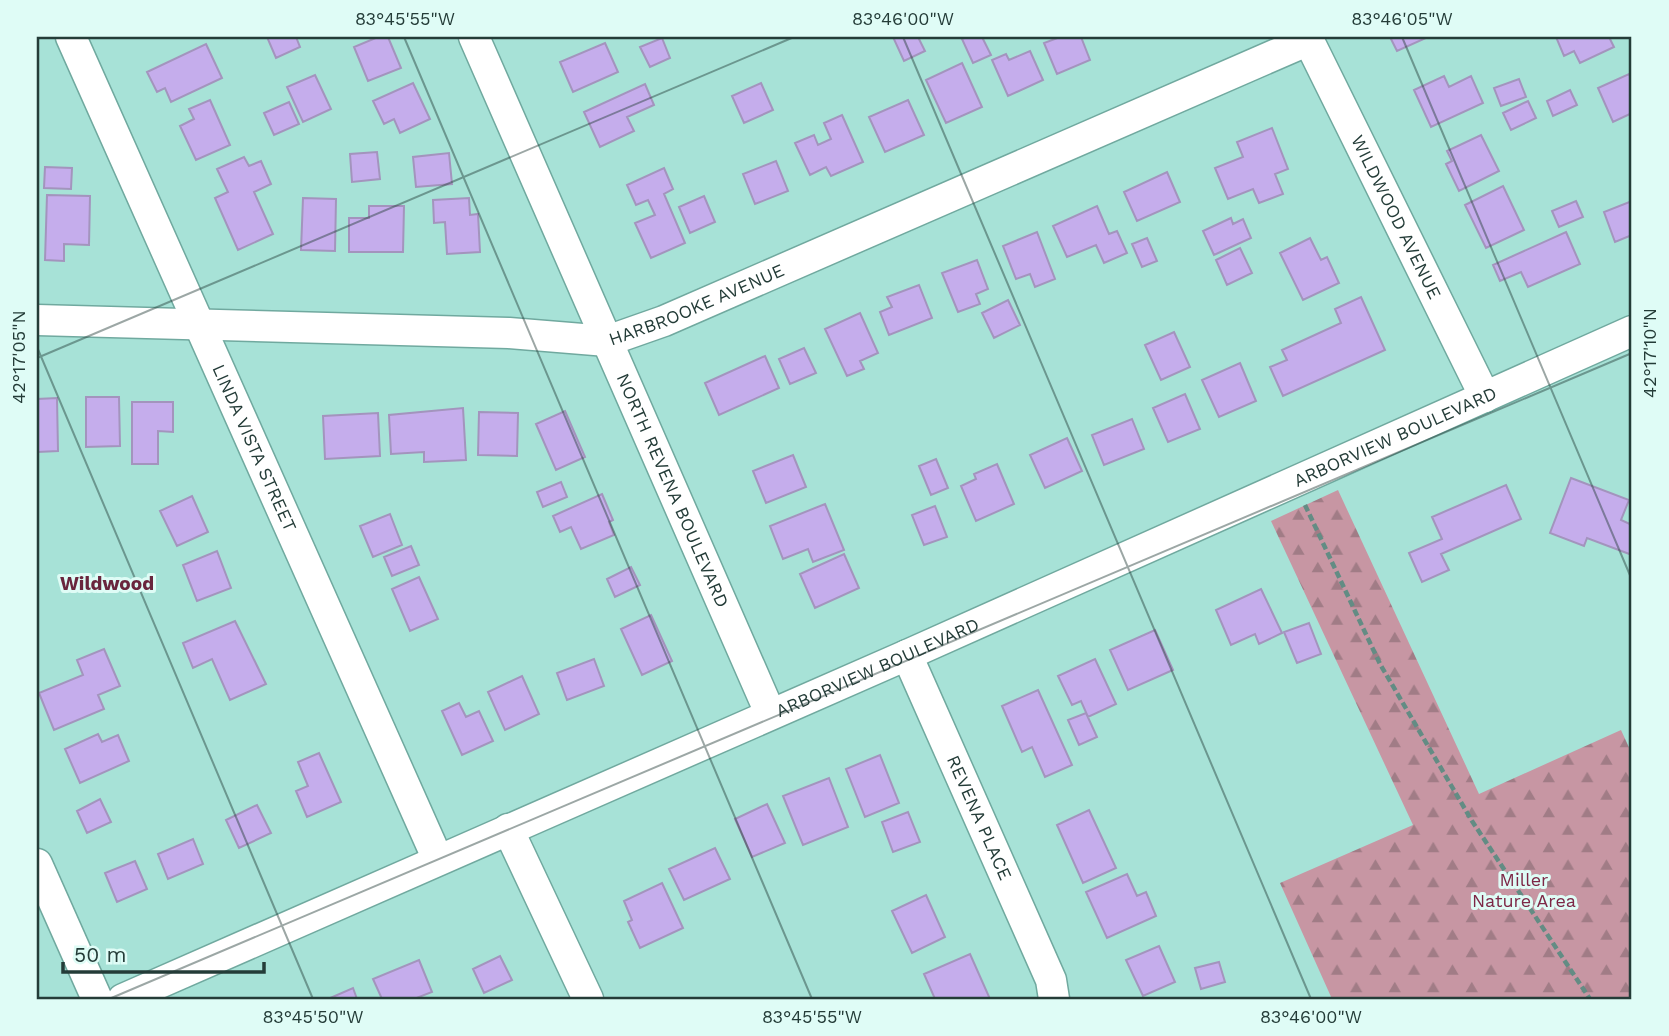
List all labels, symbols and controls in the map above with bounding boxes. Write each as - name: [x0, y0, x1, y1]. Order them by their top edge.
- text: 83°45'55"W: [355, 8, 455, 29]
- text: 83°46'00"W: [852, 8, 954, 29]
- text: 83°46'05"W: [1351, 8, 1453, 29]
- street label: WILDWOOD AVENUE: [1347, 132, 1446, 302]
- street label: HARBROOKE AVENUE: [606, 259, 787, 350]
- text: 42°17'10"N: [1639, 308, 1660, 398]
- text: 42°17'05"N: [8, 310, 29, 404]
- street label: LINDA VISTA STREET: [208, 361, 301, 535]
- street label: NORTH REVENA BOULEVARD: [613, 370, 733, 611]
- street label: ARBORVIEW BOULEVARD: [1290, 382, 1500, 491]
- district label: Wildwood: [60, 572, 154, 595]
- street label: ARBORVIEW BOULEVARD: [772, 613, 982, 721]
- street label: REVENA PLACE: [943, 752, 1016, 883]
- park label: Miller Nature Area: [1472, 869, 1576, 911]
- scale bar: [63, 931, 264, 975]
- text: 50 m: [74, 942, 126, 967]
- text: 83°45'50"W: [263, 1006, 363, 1027]
- text: 83°45'55"W: [762, 1006, 862, 1027]
- text: 83°46'00"W: [1260, 1006, 1362, 1027]

